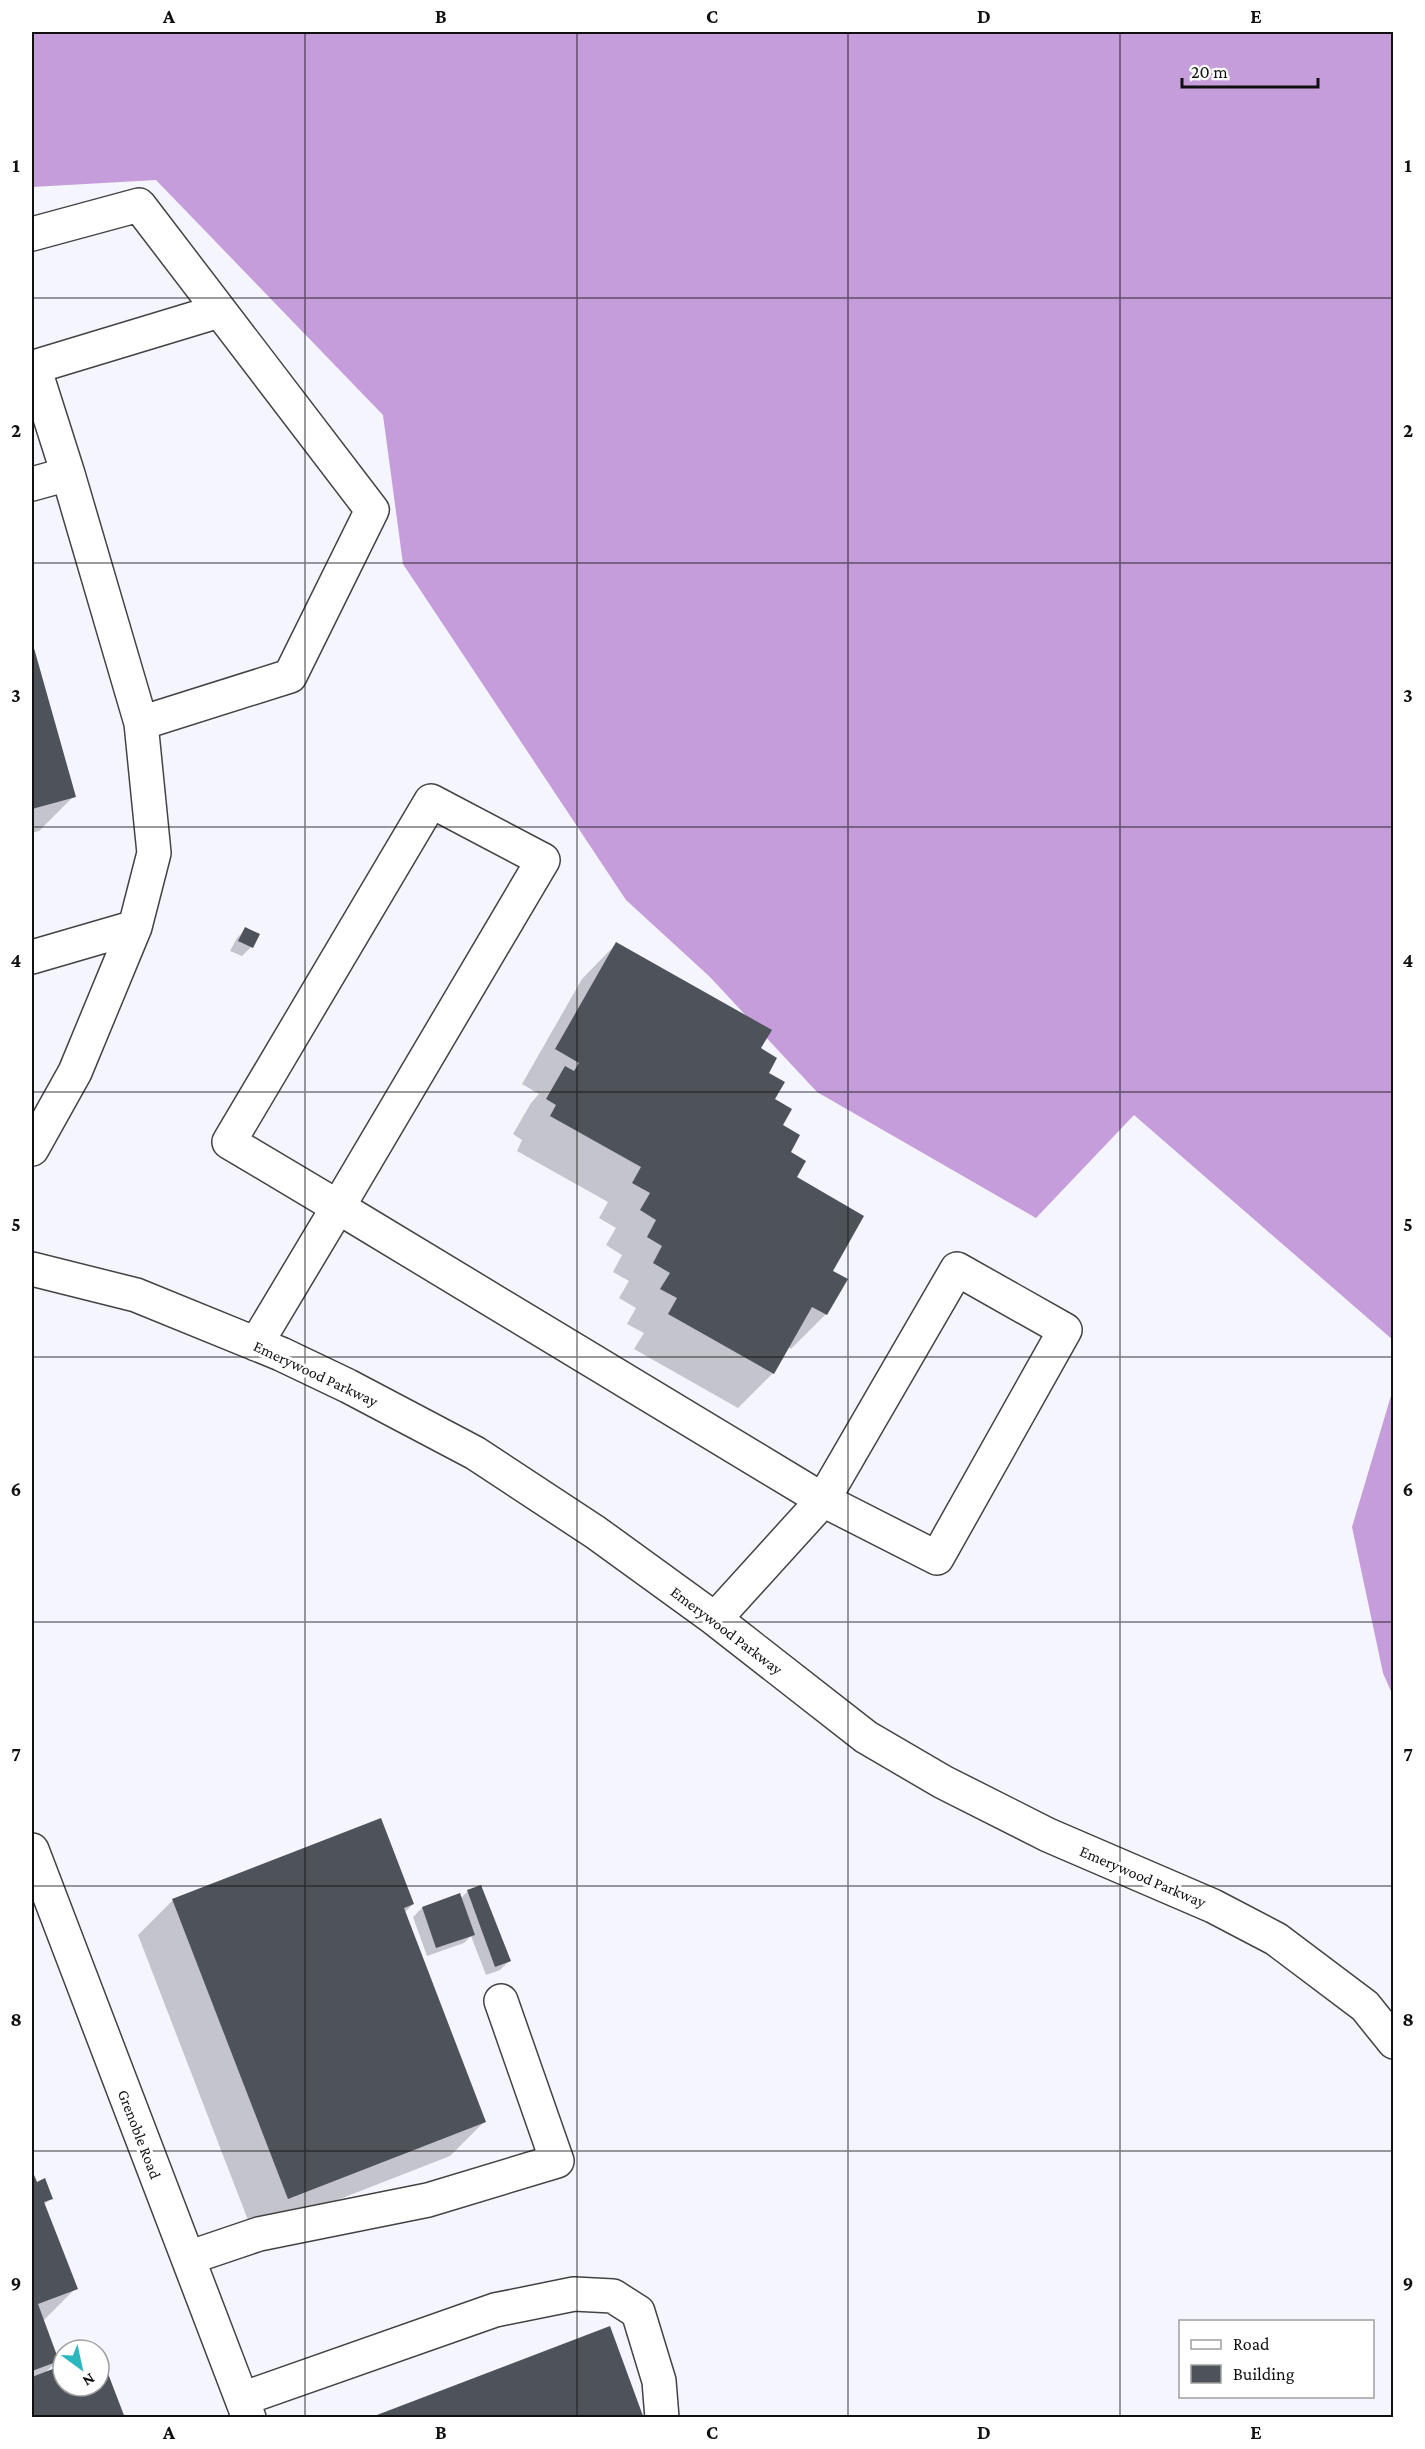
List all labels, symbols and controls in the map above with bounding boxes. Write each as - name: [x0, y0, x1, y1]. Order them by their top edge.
- text: A: [162, 5, 176, 27]
- text: B: [435, 5, 447, 27]
- text: C: [706, 5, 718, 27]
- text: D: [977, 5, 991, 27]
- text: E: [1250, 5, 1262, 27]
- scale bar: [1182, 51, 1318, 89]
- text: 20 m: [1191, 62, 1228, 82]
- text: 1: [12, 154, 20, 176]
- text: 1: [1404, 154, 1412, 176]
- text: 2: [11, 419, 21, 441]
- text: 2: [1403, 419, 1413, 441]
- text: 3: [11, 684, 21, 706]
- text: 3: [1403, 684, 1413, 706]
- text: 4: [11, 949, 22, 971]
- text: 4: [1403, 949, 1414, 971]
- text: 5: [11, 1213, 21, 1235]
- text: 5: [1403, 1213, 1413, 1235]
- street label: Emerywood Parkway: [250, 1337, 381, 1411]
- text: 6: [11, 1478, 21, 1500]
- text: 6: [1403, 1478, 1413, 1500]
- street label: Emerywood Parkway: [667, 1583, 786, 1679]
- text: 7: [11, 1743, 21, 1765]
- text: 7: [1403, 1743, 1413, 1765]
- street label: Emerywood Parkway: [1077, 1842, 1209, 1912]
- text: 8: [10, 2008, 22, 2030]
- text: 8: [1402, 2008, 1414, 2030]
- street label: Grenoble Road: [115, 2087, 165, 2182]
- text: 9: [11, 2272, 21, 2294]
- text: 9: [1403, 2272, 1413, 2294]
- legend: [1179, 2320, 1374, 2398]
- text: Road: [1233, 2334, 1270, 2354]
- north arrow: [51, 2338, 111, 2398]
- text: Building: [1233, 2364, 1295, 2384]
- text: N: [80, 2370, 98, 2390]
- text: A: [162, 2421, 176, 2443]
- text: B: [435, 2421, 447, 2443]
- text: C: [706, 2421, 718, 2443]
- text: D: [977, 2421, 991, 2443]
- text: E: [1250, 2421, 1262, 2443]

